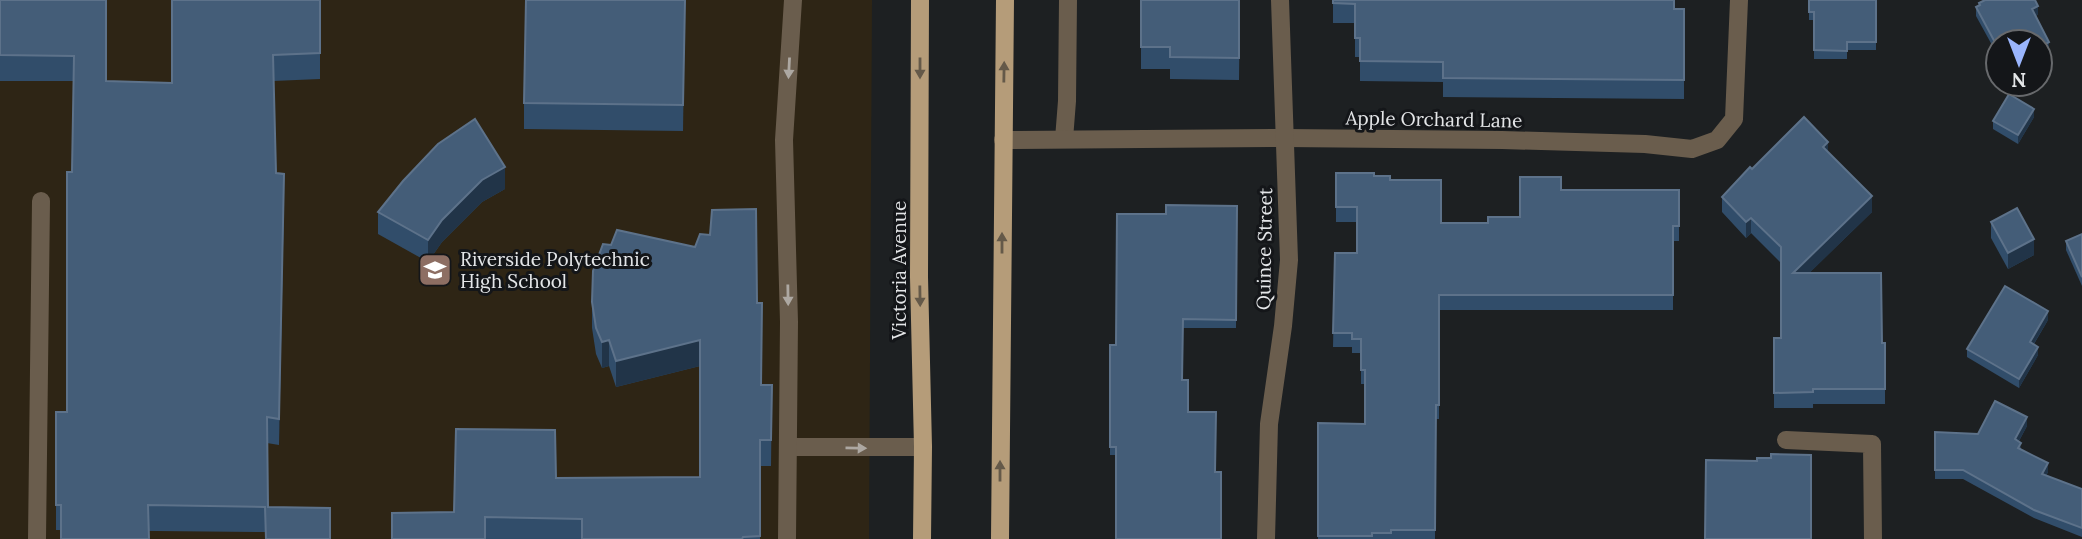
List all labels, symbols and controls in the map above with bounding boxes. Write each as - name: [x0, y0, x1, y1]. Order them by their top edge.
- north arrow: [1984, 28, 2054, 98]
- one-way arrow: [783, 57, 794, 79]
- one-way arrow: [914, 57, 926, 79]
- one-way arrow: [998, 61, 1010, 83]
- text: N: [2011, 68, 2026, 92]
- street label: Apple Orchard Lane: [1344, 105, 1523, 133]
- street label: Quince Street: [1251, 187, 1277, 310]
- street label: Victoria Avenue: [887, 201, 911, 340]
- one-way arrow: [996, 232, 1008, 254]
- place label: Riverside Polytechnic High School: [460, 247, 650, 293]
- school or university icon: Riverside Polytechnic High School: [416, 251, 454, 289]
- one-way arrow: [783, 285, 794, 307]
- one-way arrow: [914, 285, 925, 307]
- one-way arrow: [845, 442, 867, 453]
- one-way arrow: [994, 460, 1006, 482]

